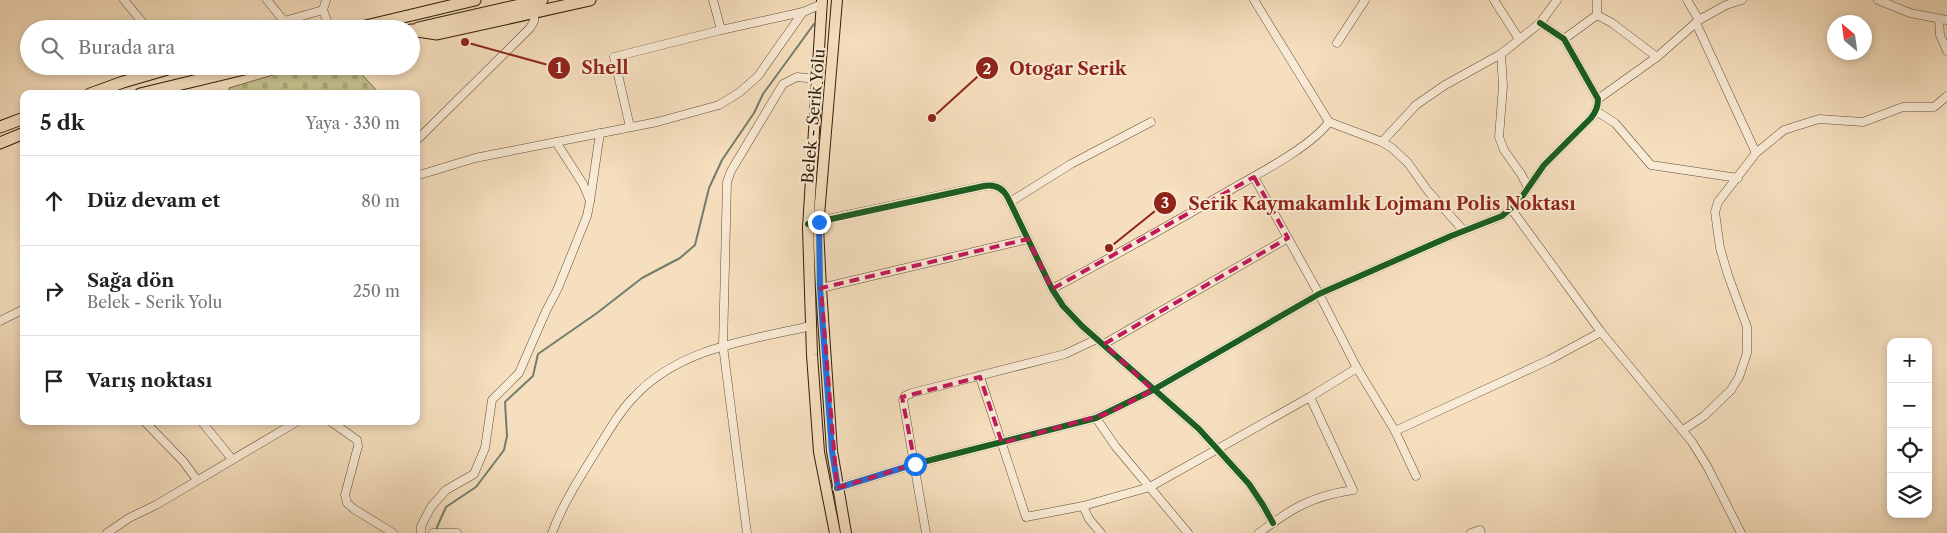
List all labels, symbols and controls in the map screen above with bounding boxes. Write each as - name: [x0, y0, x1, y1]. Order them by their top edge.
- north arrow: [1827, 15, 1872, 60]
- search box: [20, 20, 420, 75]
- icon: search: [38, 34, 66, 62]
- text: Burada ara: [78, 36, 175, 59]
- street label: Belek - Serik Yolu: [797, 48, 829, 184]
- callout: Shell: [546, 52, 638, 85]
- callout: Otogar Serik: [974, 52, 1137, 85]
- text: Shell: [581, 57, 629, 79]
- text: 1: [556, 58, 563, 77]
- text: Otogar Serik: [1009, 58, 1128, 80]
- text: 2: [983, 59, 992, 78]
- text: 5 dk: [40, 110, 85, 135]
- text: Yaya · 330 m: [306, 113, 400, 133]
- icon: ahead: [40, 187, 68, 215]
- callout: Serik Kaymakamlık Lojmanı Polis Noktası: [1153, 187, 1586, 220]
- text: Düz devam et: [87, 189, 220, 212]
- text: 80 m: [361, 191, 400, 211]
- text: 3: [1161, 193, 1169, 212]
- text: Serik Kaymakamlık Lojmanı Polis Noktası: [1188, 193, 1576, 215]
- route end: [808, 211, 831, 234]
- text: Sağa dön: [87, 269, 174, 292]
- icon: right: [40, 277, 68, 305]
- text: 250 m: [353, 281, 400, 301]
- text: Belek - Serik Yolu: [87, 292, 222, 312]
- map controls: [1887, 338, 1932, 518]
- button: +: [1887, 338, 1932, 383]
- icon: arrive: [40, 367, 68, 395]
- text: Varış noktası: [87, 369, 212, 392]
- button: −: [1887, 383, 1932, 428]
- button: locate: [1887, 428, 1932, 473]
- route start: [904, 453, 927, 476]
- button: layers: [1887, 473, 1932, 518]

